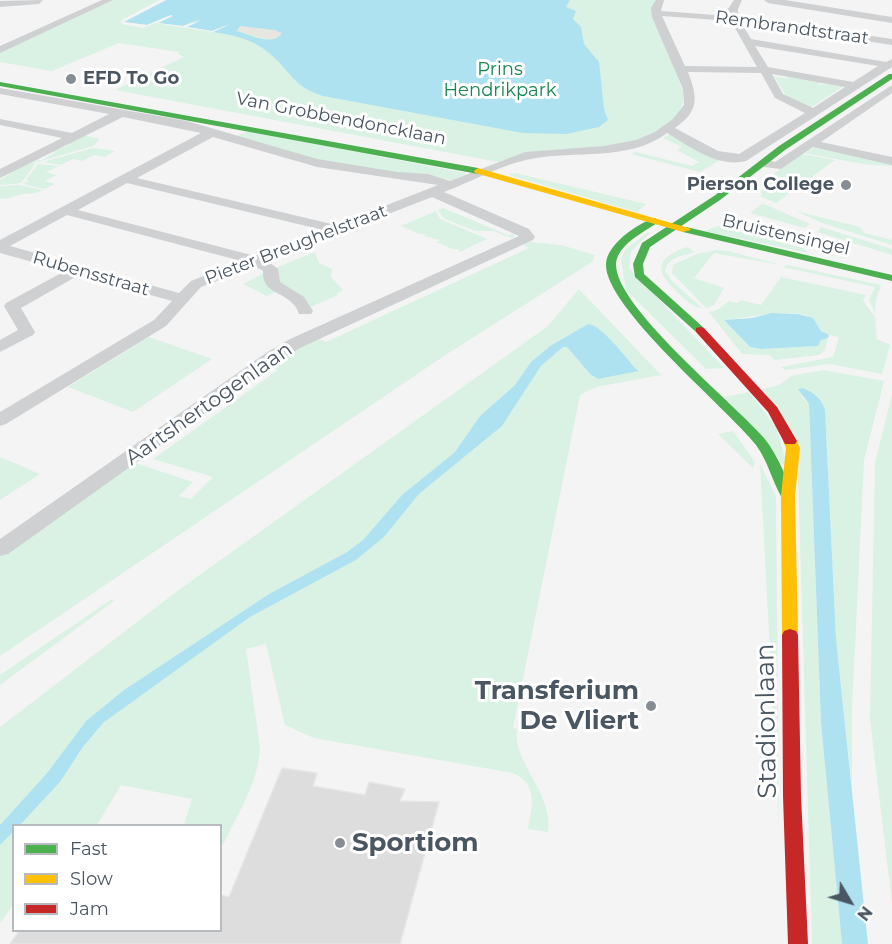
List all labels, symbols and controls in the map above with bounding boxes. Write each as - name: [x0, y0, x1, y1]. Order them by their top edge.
- street label: Rembrandtstraat: [714, 7, 870, 49]
- park label: Prins Hendrikpark: [443, 59, 557, 101]
- place label: EFD To Go: [83, 68, 179, 90]
- marker: EFD To Go: [64, 72, 78, 86]
- street label: Van Grobbendoncklaan: [234, 88, 448, 150]
- place label: Pierson College: [687, 174, 834, 196]
- marker: Pierson College: [839, 178, 853, 192]
- street label: Pieter Breughelstraat: [202, 200, 390, 290]
- street label: Bruistensingel: [720, 210, 852, 260]
- street label: Rubensstraat: [30, 247, 152, 301]
- street label: Aartshertogenlaan: [121, 337, 297, 471]
- street label: Stadionlaan: [750, 643, 784, 799]
- place label: Transferium De Vliert: [475, 675, 639, 736]
- marker: Transferium De Vliert: [644, 699, 658, 713]
- legend: [12, 824, 222, 932]
- place label: Sportiom: [352, 827, 479, 859]
- marker: Sportiom: [333, 836, 347, 850]
- text: Fast: [70, 838, 108, 860]
- text: Slow: [70, 868, 113, 890]
- north arrow: [820, 872, 880, 932]
- text: Jam: [70, 898, 109, 920]
- text: N: [853, 902, 876, 924]

